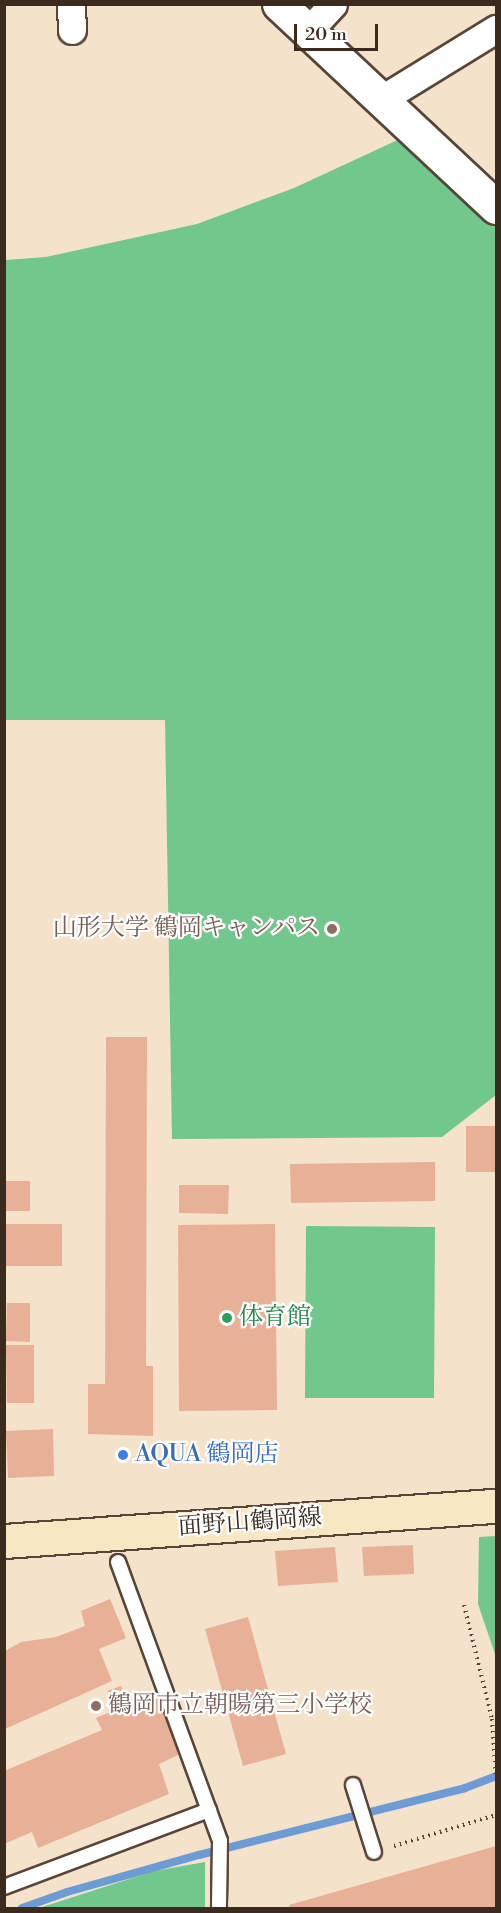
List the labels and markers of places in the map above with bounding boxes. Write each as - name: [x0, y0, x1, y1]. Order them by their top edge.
- place label: 山形大学 鶴岡キャンパス: [51, 915, 320, 943]
- marker: 山形大学 鶴岡キャンパス: [325, 922, 339, 936]
- place label: 体育館: [239, 1304, 311, 1332]
- marker: 体育館: [220, 1311, 234, 1325]
- place label: AQUA 鶴岡店: [135, 1441, 278, 1469]
- marker: AQUA 鶴岡店: [116, 1448, 130, 1462]
- place label: 鶴岡市立朝暘第三小学校: [108, 1692, 372, 1720]
- marker: 鶴岡市立朝暘第三小学校: [89, 1699, 103, 1713]

